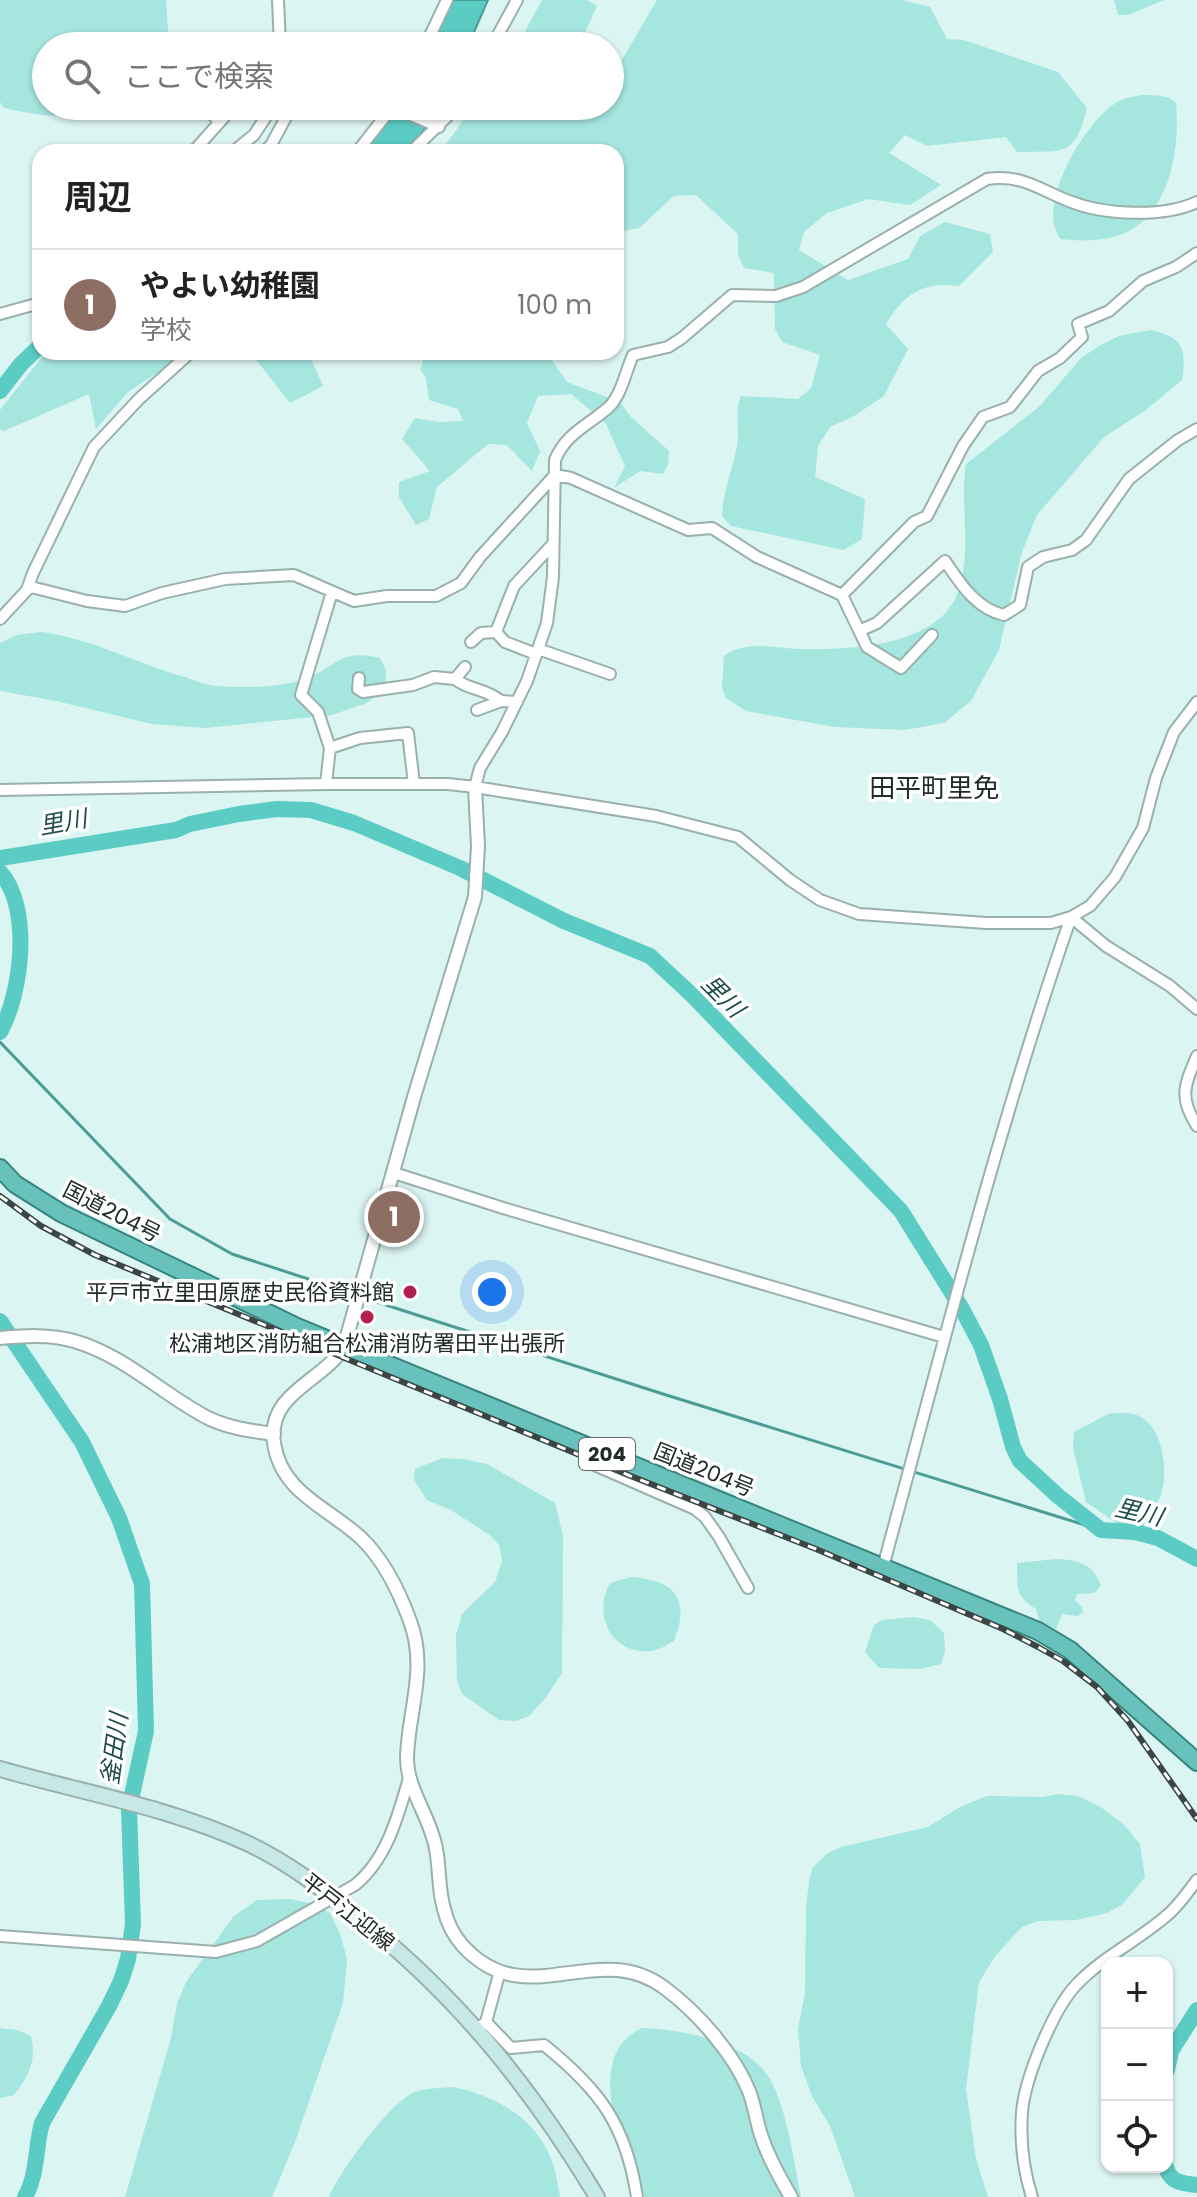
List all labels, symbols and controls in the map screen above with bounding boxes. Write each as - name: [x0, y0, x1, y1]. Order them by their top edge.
- search box: [32, 32, 624, 120]
- icon: search: [60, 54, 104, 98]
- text: ここで検索: [124, 55, 274, 98]
- text: 周辺: [64, 173, 132, 221]
- text: やよい幼稚園: [140, 264, 320, 307]
- text: 1: [85, 287, 95, 323]
- text: 100 m: [517, 287, 592, 323]
- text: 学校: [140, 312, 192, 348]
- district label: 田平町里免: [869, 770, 999, 806]
- water label: 里川: [36, 801, 92, 842]
- water label: 里川: [694, 967, 754, 1027]
- street label: 国道204号: [58, 1174, 166, 1250]
- pin: 1: [368, 1187, 420, 1247]
- your location: [472, 1272, 512, 1312]
- place label: 平戸市立里田原歴史民俗資料館: [86, 1277, 394, 1308]
- marker: 平戸市立里田原歴史民俗資料館: [401, 1283, 419, 1301]
- marker: 松浦地区消防組合松浦消防署田平出張所: [358, 1308, 376, 1326]
- place label: 松浦地区消防組合松浦消防署田平出張所: [169, 1328, 565, 1359]
- street label: 国道204号: [649, 1436, 759, 1504]
- road number: 204: [579, 1438, 635, 1470]
- water label: 里川: [1112, 1491, 1169, 1534]
- water label: 釜田川: [93, 1708, 136, 1787]
- street label: 平戸江迎線: [295, 1866, 401, 1958]
- map controls: [1101, 1957, 1173, 2173]
- button: +: [1101, 1957, 1173, 2029]
- button: −: [1101, 2029, 1173, 2101]
- button: locate: [1101, 2101, 1173, 2173]

